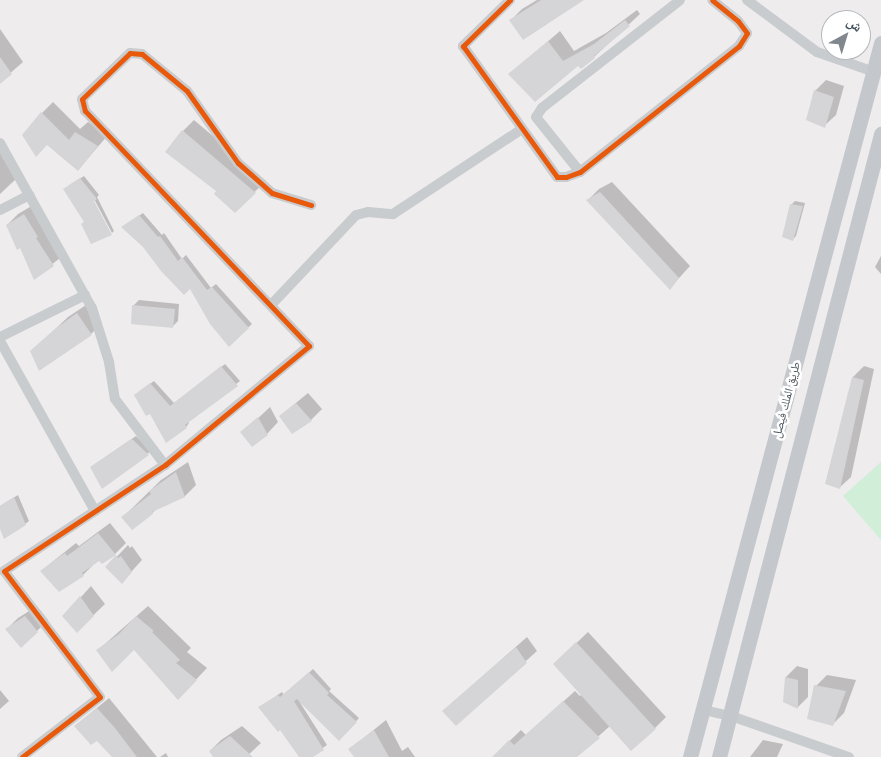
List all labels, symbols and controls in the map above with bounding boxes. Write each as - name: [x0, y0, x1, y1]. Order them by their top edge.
- north arrow: [821, 10, 871, 60]
- text: ش: [844, 13, 866, 35]
- street label: طريق الملك فيصل: [770, 360, 804, 440]

